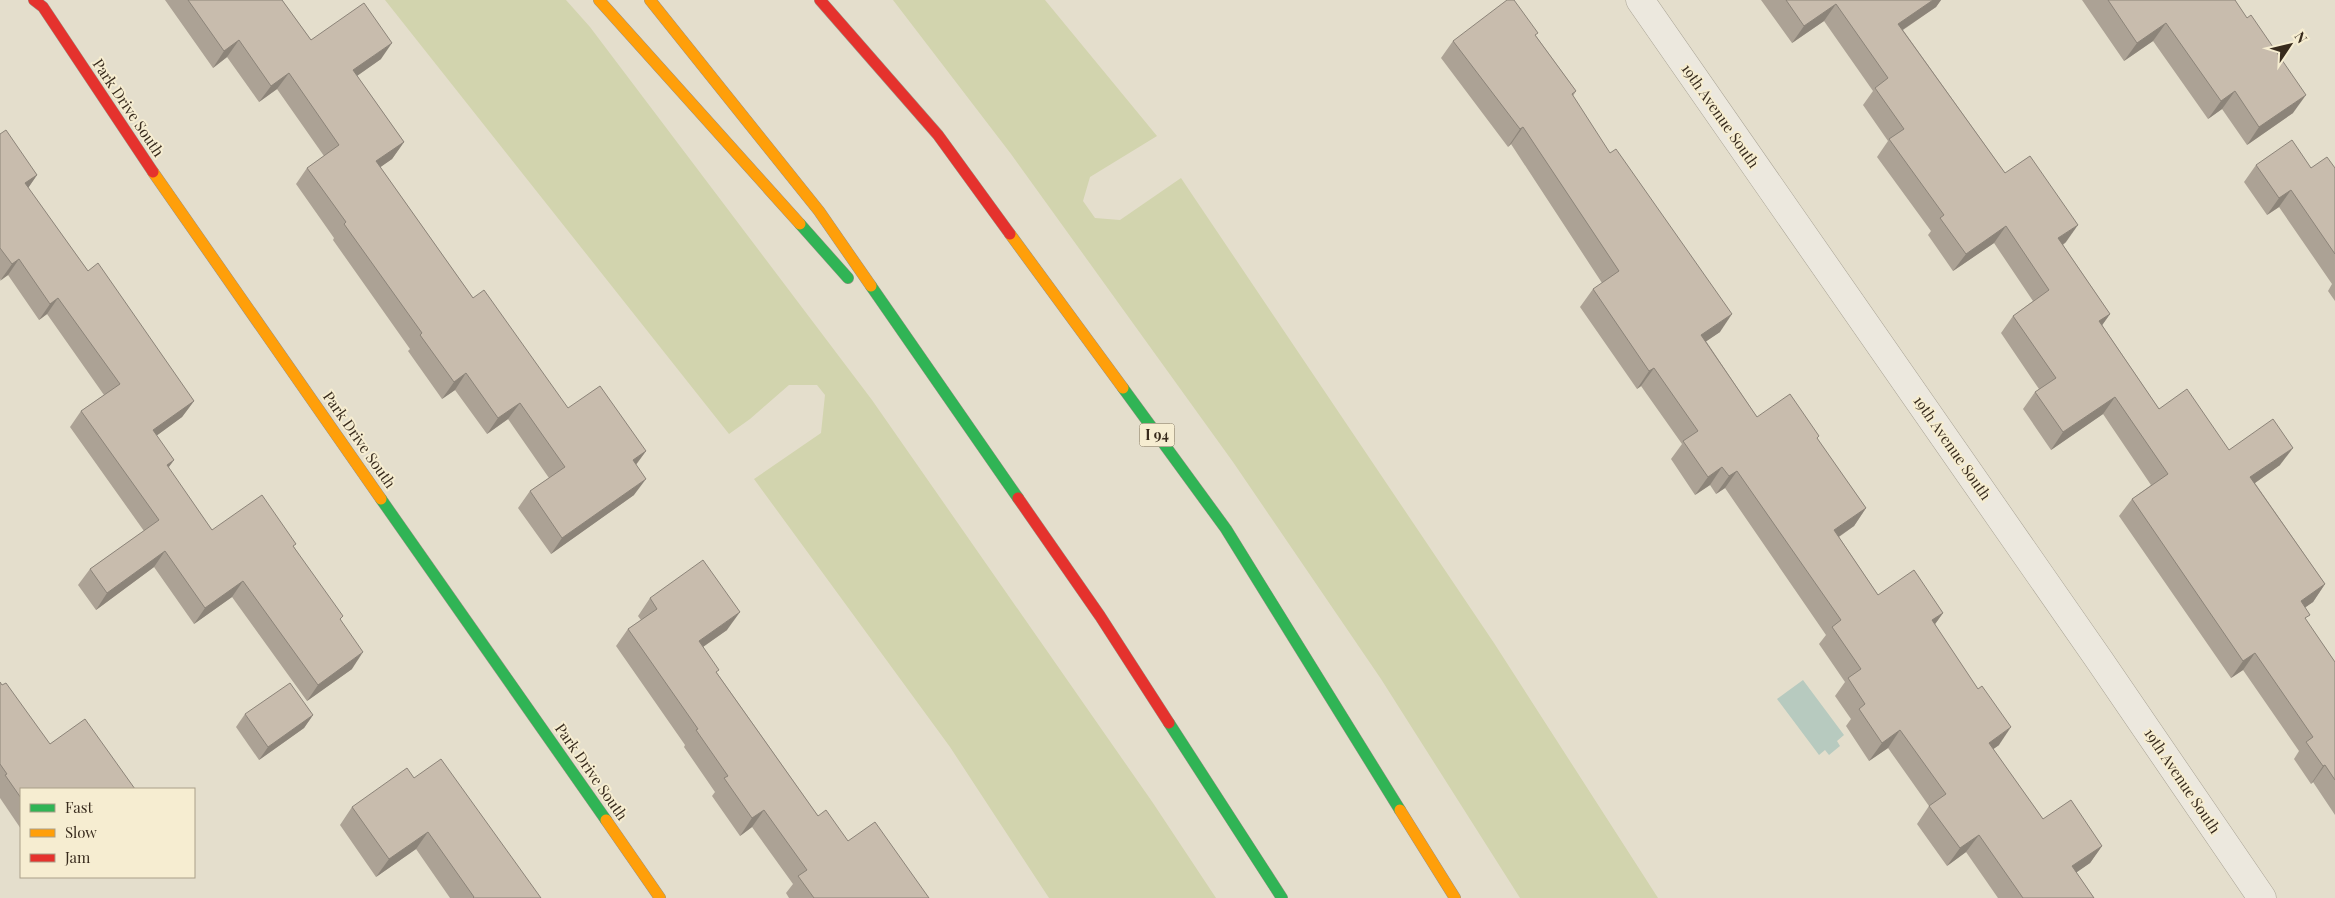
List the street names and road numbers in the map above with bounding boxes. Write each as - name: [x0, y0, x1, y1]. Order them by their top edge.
- street label: Park Drive South: [89, 55, 169, 160]
- street label: 19th Avenue South: [1677, 59, 1764, 172]
- street label: Park Drive South: [319, 387, 401, 492]
- street label: 19th Avenue South: [1909, 391, 1996, 504]
- road number: I 94: [1140, 424, 1174, 446]
- street label: Park Drive South: [551, 719, 633, 824]
- street label: 19th Avenue South: [2140, 724, 2226, 837]

